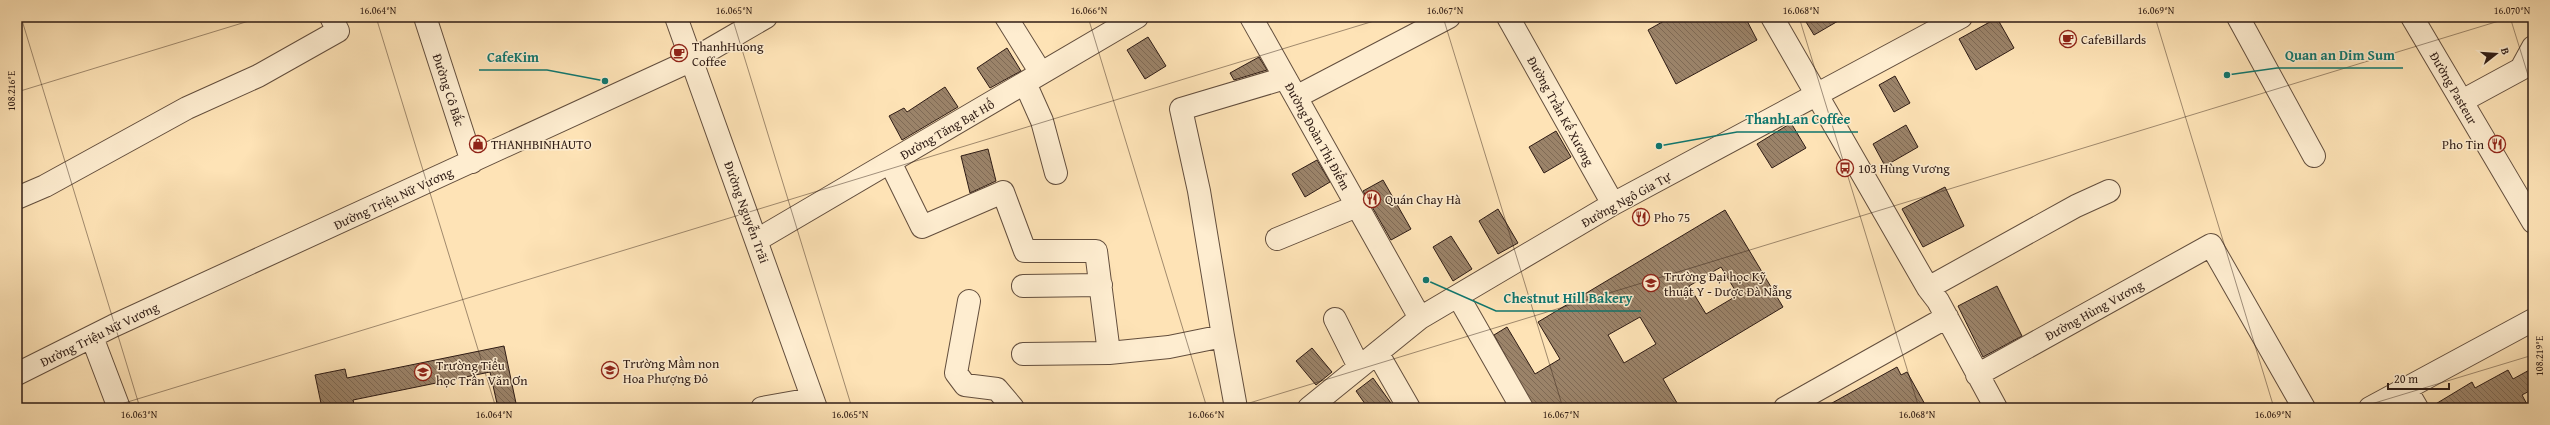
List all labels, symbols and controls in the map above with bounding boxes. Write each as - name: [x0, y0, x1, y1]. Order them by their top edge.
- text: 16.064°N: [360, 3, 397, 18]
- text: 16.065°N: [716, 3, 753, 18]
- text: 16.066°N: [1071, 3, 1108, 18]
- text: 16.067°N: [1427, 3, 1464, 18]
- text: 16.068°N: [1783, 3, 1820, 18]
- text: 16.069°N: [2138, 3, 2175, 18]
- text: 16.070°N: [2494, 3, 2531, 18]
- cafe icon: CafeBillards: [2058, 29, 2078, 49]
- place label: CafeBillards: [2081, 30, 2146, 49]
- north arrow: [2476, 34, 2516, 74]
- place label: ThanhHuong Coffee: [692, 37, 764, 71]
- callout: Quan an Dim Sum: [2277, 42, 2403, 68]
- cafe icon: ThanhHuong Coffee: [669, 43, 689, 63]
- callout: CafeKim: [479, 44, 547, 70]
- text: Quan an Dim Sum: [2285, 45, 2395, 65]
- text: B: [2497, 45, 2514, 57]
- text: CafeKim: [487, 47, 539, 67]
- street label: Đường Pasteur: [2425, 48, 2482, 129]
- street label: Đường Cô Bắc: [428, 51, 469, 129]
- street label: Đường Trần Kế Xương: [1522, 53, 1599, 170]
- text: 108.216°E: [4, 71, 19, 111]
- street label: Đường Đoàn Thị Điểm: [1280, 79, 1355, 194]
- street label: Đường Tăng Bạt Hổ: [896, 94, 998, 164]
- callout: ThanhLan Coffee: [1737, 106, 1858, 132]
- text: ThanhLan Coffee: [1746, 109, 1851, 129]
- shop icon: THANHBINHAUTO: [468, 134, 488, 154]
- restaurant icon: Pho Tin: [2487, 134, 2507, 154]
- place label: THANHBINHAUTO: [491, 135, 592, 154]
- place label: Pho Tin: [2442, 135, 2485, 154]
- bus stop icon: 103 Hùng Vương: [1835, 158, 1855, 178]
- street label: Đường Nguyễn Trãi: [719, 159, 774, 266]
- place label: 103 Hùng Vương: [1858, 159, 1950, 178]
- street label: Đường Triệu Nữ Vương: [330, 162, 456, 234]
- street label: Đường Ngô Gia Tự: [1578, 166, 1675, 232]
- restaurant icon: Quán Chay Hà: [1362, 189, 1382, 209]
- place label: Quán Chay Hà: [1385, 190, 1462, 209]
- restaurant icon: Pho 75: [1631, 207, 1651, 227]
- place label: Pho 75: [1654, 208, 1690, 227]
- place label: Trường Đại học Kỹ thuật Y - Dược Đà Nẵng: [1664, 267, 1792, 301]
- school or university icon: Trường Đại học Kỹ thuật Y - Dược Đà Nẵng: [1641, 273, 1661, 293]
- street label: Đường Hùng Vương: [2042, 275, 2147, 345]
- callout: Chestnut Hill Bakery: [1496, 285, 1641, 311]
- text: Chestnut Hill Bakery: [1504, 288, 1633, 308]
- street label: Đường Triệu Nữ Vương: [37, 297, 162, 371]
- text: 108.219°E: [2532, 336, 2547, 376]
- place label: Trường Mầm non Hoa Phượng Đỏ: [623, 354, 720, 388]
- place label: Trường Tiểu học Trần Văn Ơn: [436, 356, 528, 390]
- school or university icon: Trường Mầm non Hoa Phượng Đỏ: [600, 360, 620, 380]
- school or university icon: Trường Tiểu học Trần Văn Ơn: [413, 362, 433, 382]
- scale bar: [2388, 365, 2449, 391]
- text: 20 m: [2394, 370, 2418, 387]
- text: 16.063°N: [121, 407, 158, 422]
- text: 16.064°N: [476, 407, 513, 422]
- text: 16.065°N: [832, 407, 869, 422]
- text: 16.066°N: [1188, 407, 1225, 422]
- text: 16.067°N: [1543, 407, 1580, 422]
- text: 16.068°N: [1899, 407, 1936, 422]
- text: 16.069°N: [2255, 407, 2292, 422]

